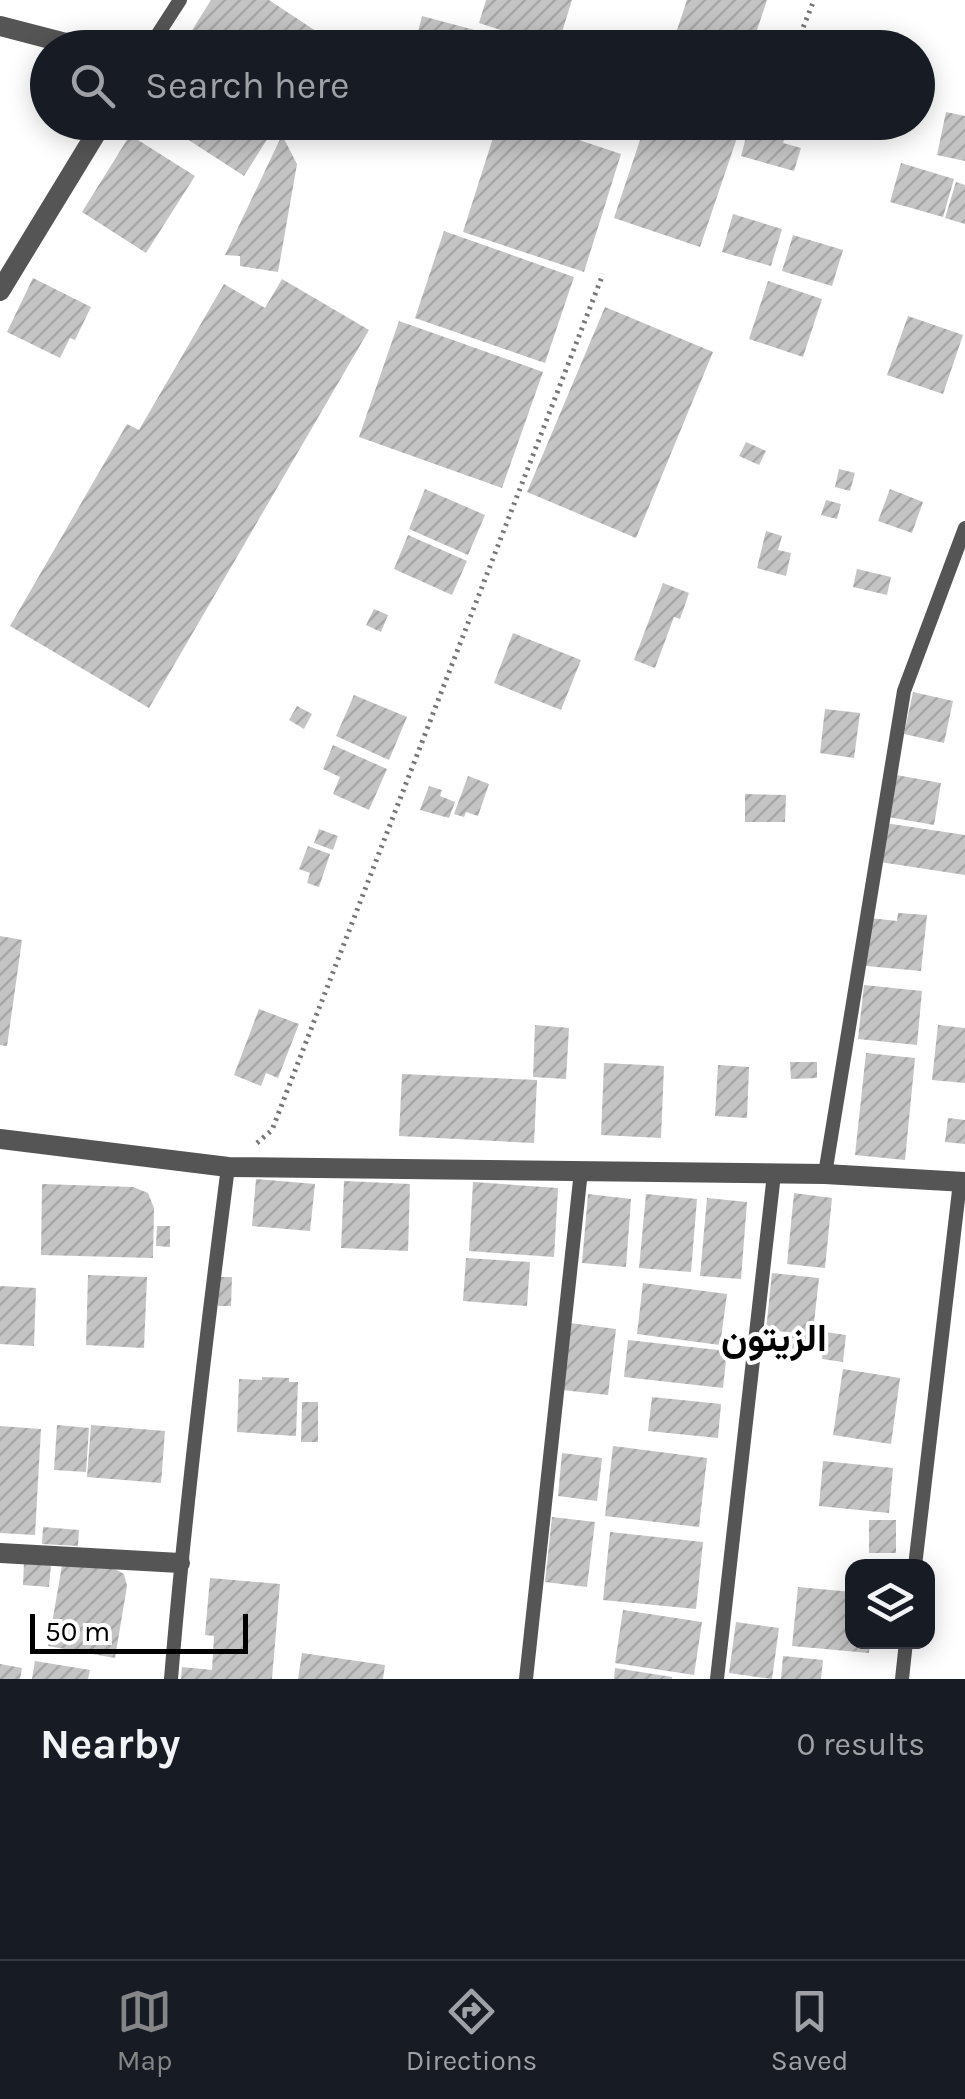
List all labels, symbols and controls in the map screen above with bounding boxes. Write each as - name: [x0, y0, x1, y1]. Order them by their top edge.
- search box: [30, 30, 935, 140]
- icon: search: [65, 58, 120, 113]
- text: Search here: [145, 63, 349, 108]
- district label: الزيتون: [721, 1316, 827, 1362]
- map controls: [845, 1559, 935, 1649]
- button: layers: [845, 1559, 935, 1649]
- scale bar: [30, 1609, 248, 1654]
- text: 50 m: [45, 1615, 110, 1648]
- text: Nearby: [40, 1719, 180, 1769]
- text: 0 results: [796, 1726, 925, 1763]
- tab: Map: [117, 1984, 172, 2077]
- tab: Directions: [406, 1984, 537, 2077]
- tab: Saved: [771, 1984, 848, 2077]

